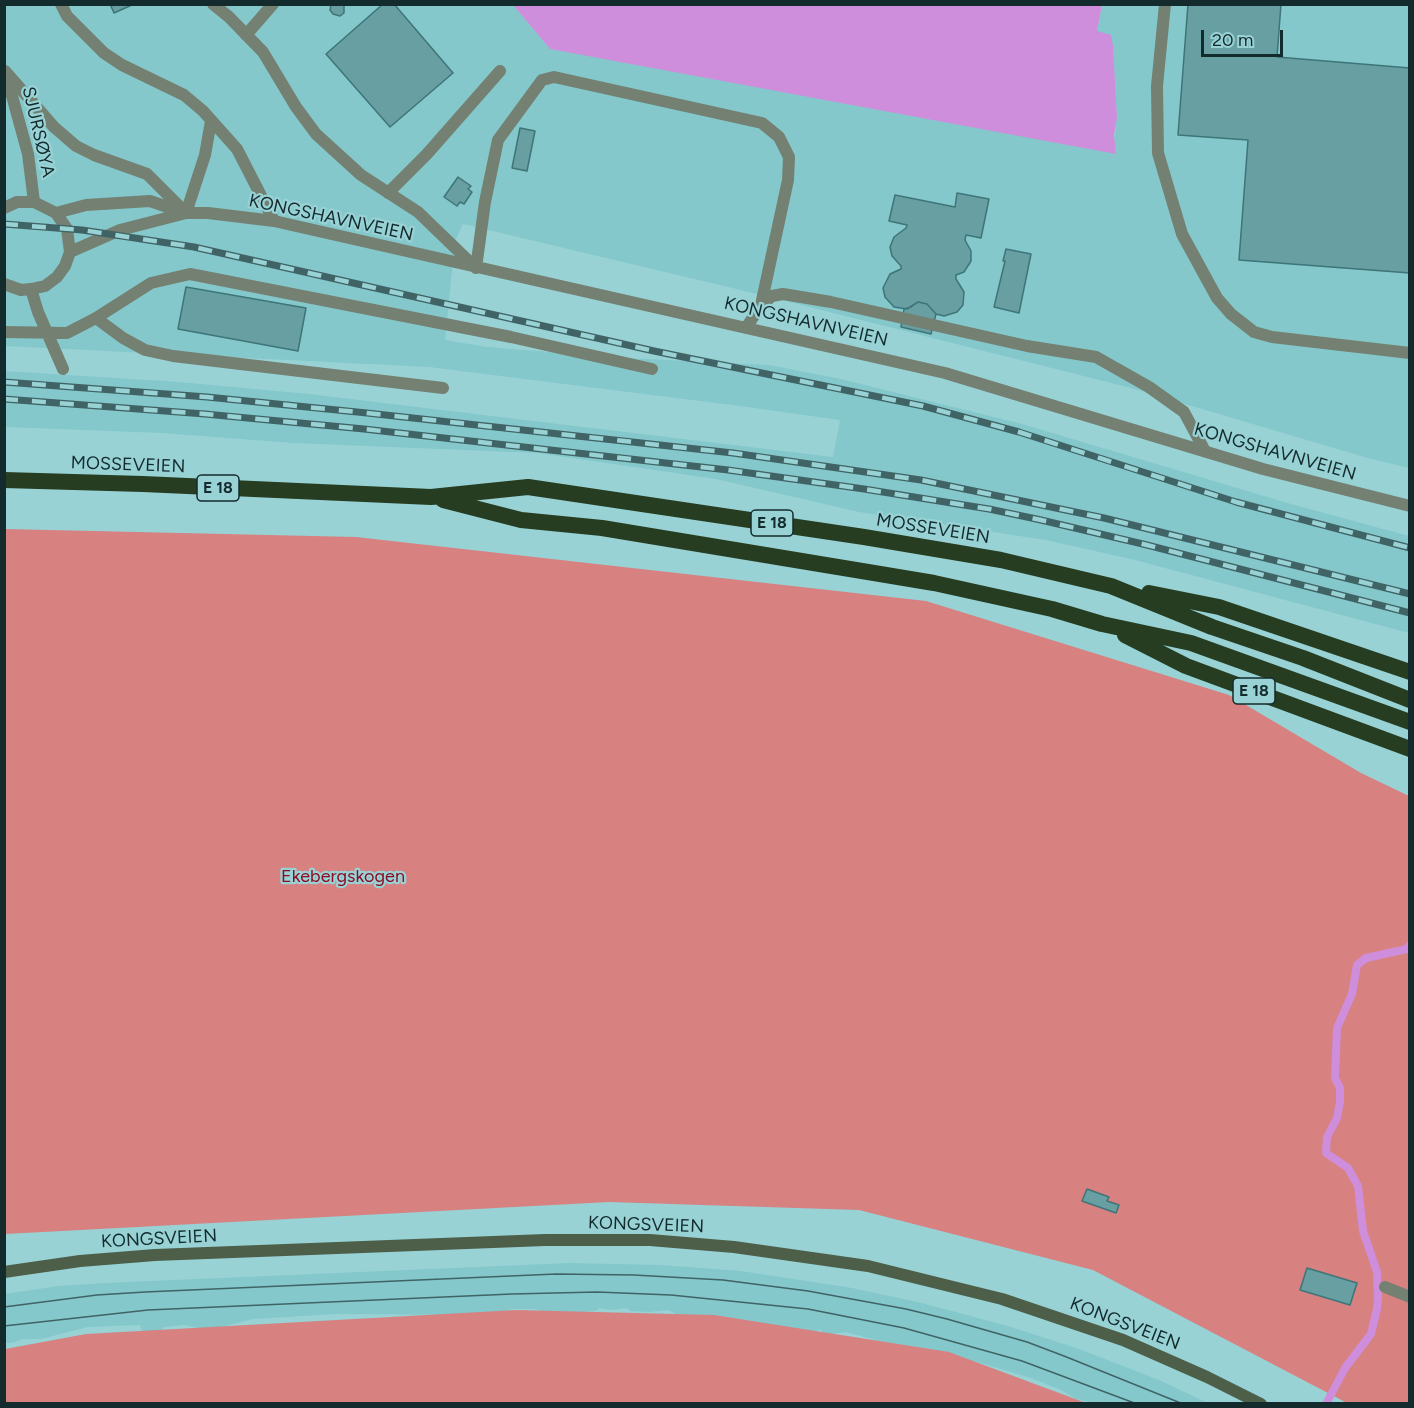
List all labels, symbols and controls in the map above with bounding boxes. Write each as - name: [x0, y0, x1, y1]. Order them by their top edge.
- scale bar: [1204, 18, 1286, 56]
- text: 20 m: [1212, 29, 1253, 51]
- street label: SJURSØYA: [17, 85, 59, 179]
- street label: KONGSHAVNVEIEN: [247, 190, 415, 246]
- street label: KONGSHAVNVEIEN: [722, 293, 890, 351]
- street label: KONGSHAVNVEIEN: [1191, 419, 1359, 485]
- street label: MOSSEVEIEN: [70, 452, 186, 478]
- road number: E 18: [197, 475, 239, 501]
- street label: MOSSEVEIEN: [875, 509, 991, 549]
- road number: E 18: [751, 510, 793, 536]
- road number: E 18: [1233, 678, 1275, 704]
- park label: Ekebergskogen: [281, 866, 405, 888]
- street label: KONGSVEIEN: [588, 1212, 704, 1238]
- street label: KONGSVEIEN: [100, 1225, 218, 1253]
- street label: KONGSVEIEN: [1067, 1293, 1183, 1355]

